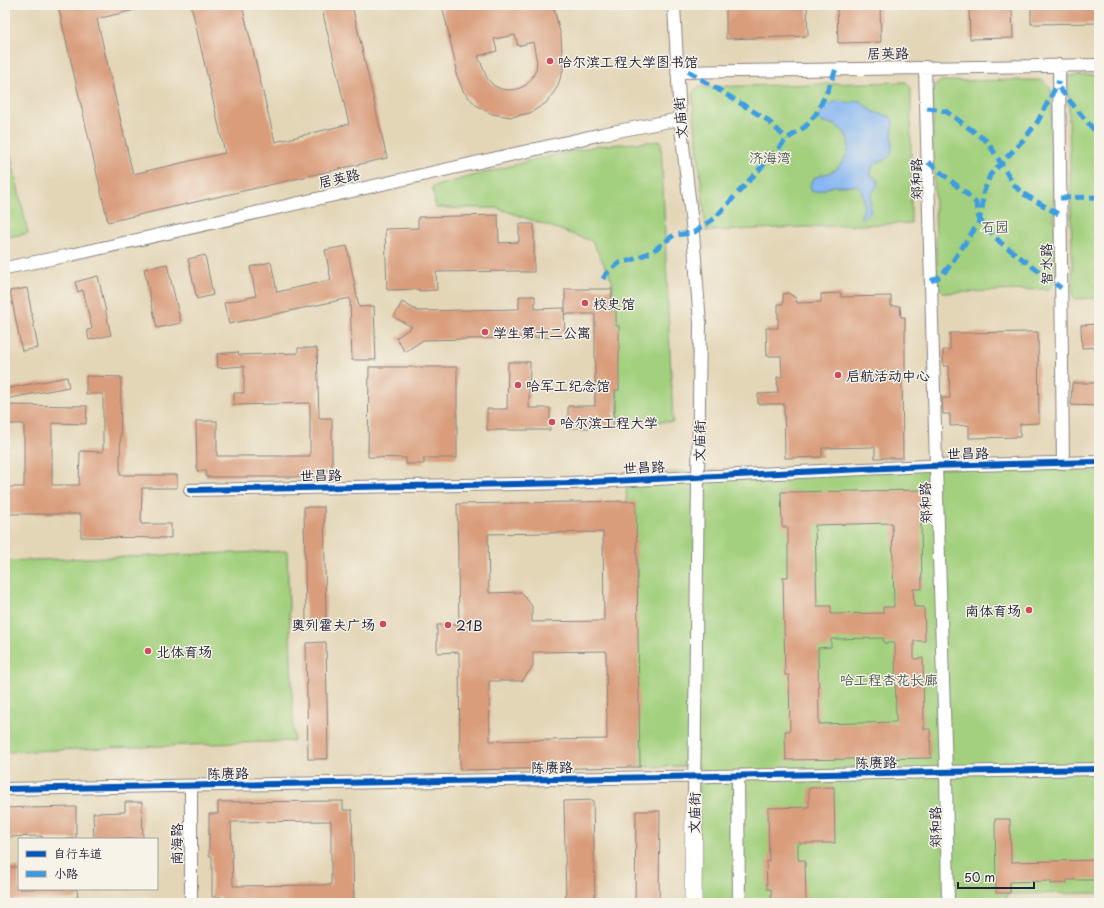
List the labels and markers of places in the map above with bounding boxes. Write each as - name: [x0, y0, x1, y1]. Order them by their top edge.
- place label: 哈尔滨工程大学图书馆: [558, 51, 698, 72]
- marker: 哈尔滨工程大学图书馆: [545, 56, 555, 66]
- place label: 校史馆: [593, 293, 635, 314]
- marker: 校史馆: [580, 298, 590, 308]
- place label: 学生第十二公寓: [493, 322, 591, 343]
- marker: 学生第十二公寓: [480, 327, 490, 337]
- place label: 启航活动中心: [846, 365, 930, 386]
- marker: 启航活动中心: [833, 370, 843, 380]
- place label: 哈军工纪念馆: [526, 375, 610, 396]
- marker: 哈军工纪念馆: [513, 380, 523, 390]
- place label: 哈尔滨工程大学: [560, 412, 658, 433]
- marker: 哈尔滨工程大学: [547, 417, 557, 427]
- place label: 南体育场: [965, 600, 1021, 621]
- marker: 南体育场: [1024, 605, 1034, 615]
- place label: 奥列霍夫广场: [291, 614, 375, 635]
- place label: 21B: [456, 615, 483, 636]
- marker: 奥列霍夫广场: [378, 619, 388, 629]
- marker: 21B: [443, 620, 453, 630]
- place label: 北体育场: [156, 641, 212, 662]
- marker: 北体育场: [143, 646, 153, 656]

